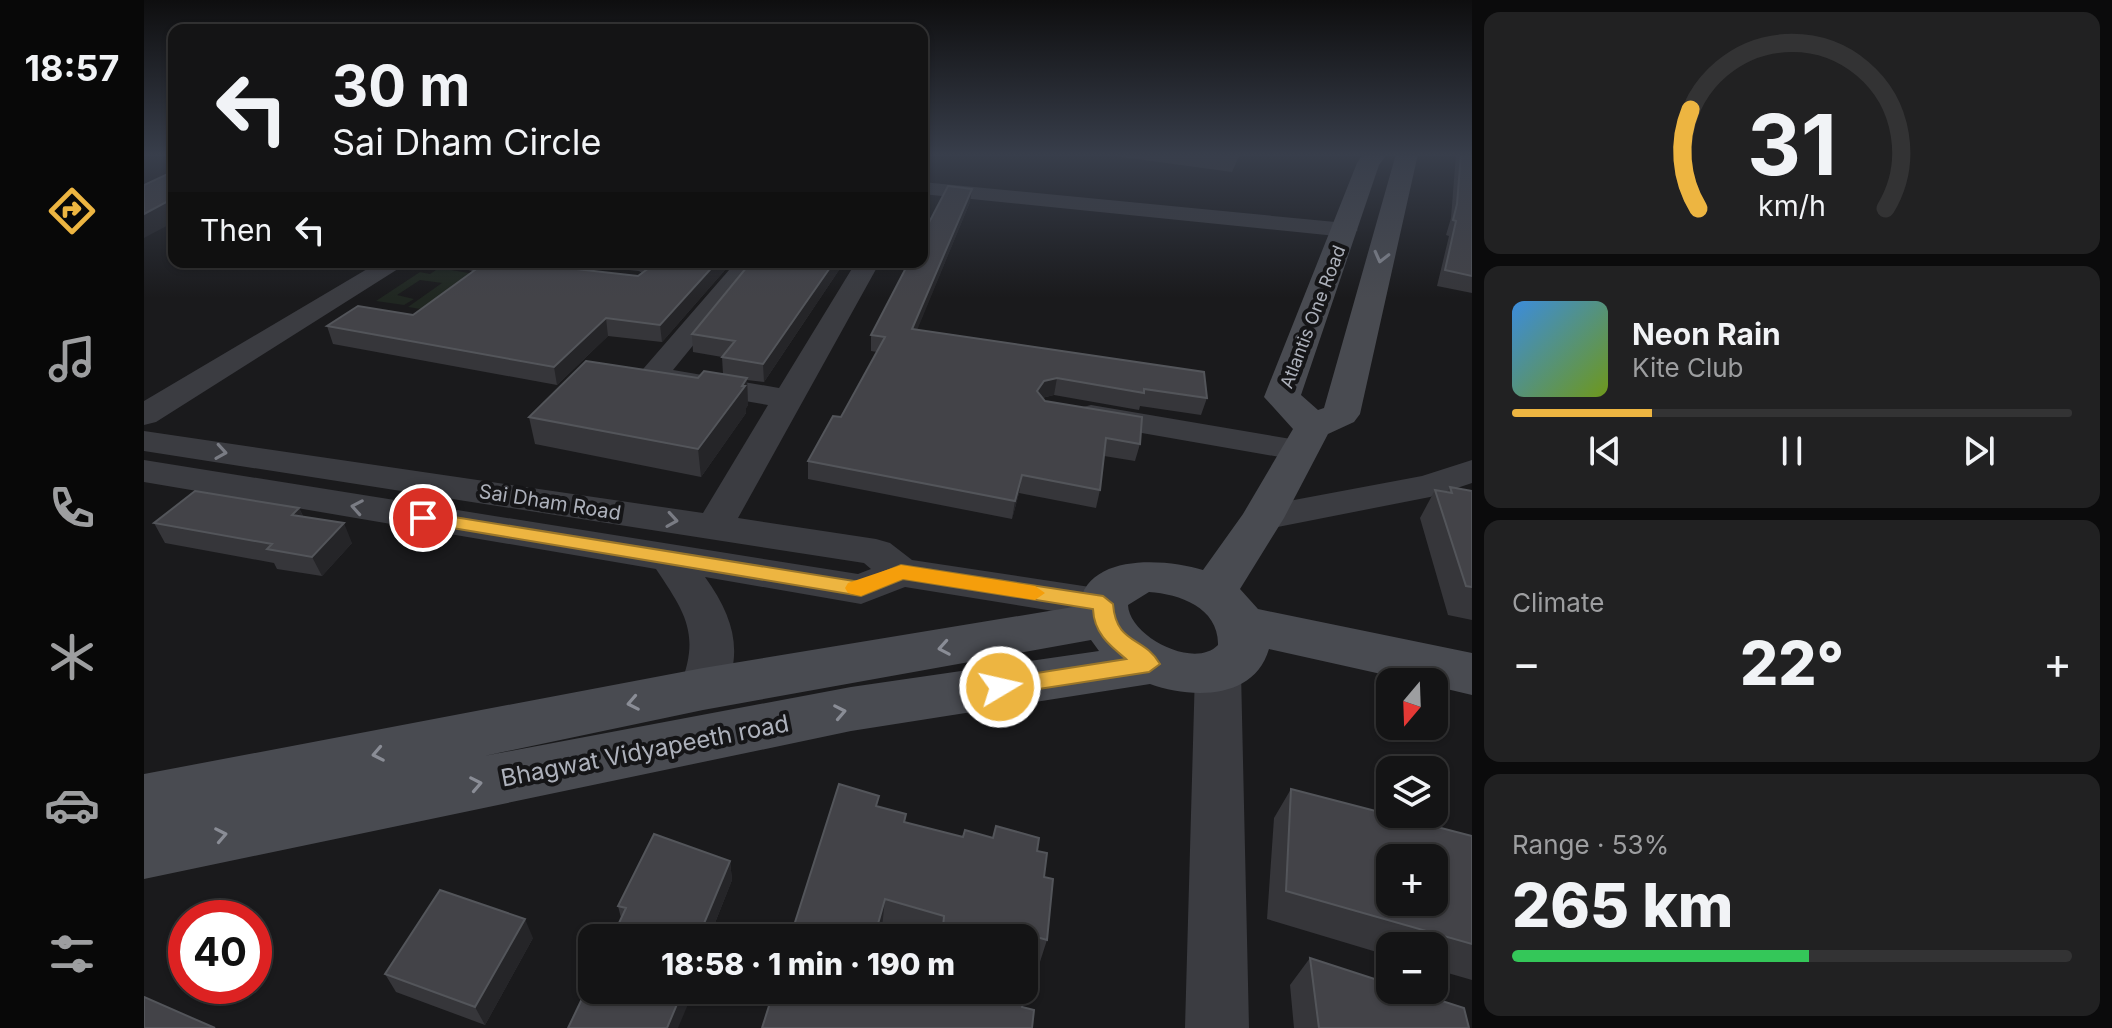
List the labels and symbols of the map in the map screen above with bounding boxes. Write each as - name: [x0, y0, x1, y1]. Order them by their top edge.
- street label: Atlantis One Road: [1276, 242, 1349, 391]
- one-way arrow: [1373, 250, 1390, 263]
- one-way arrow: [214, 443, 228, 460]
- street label: Sai Dham Road: [477, 479, 623, 525]
- pin: [389, 484, 457, 552]
- one-way arrow: [351, 499, 364, 516]
- one-way arrow: [665, 511, 679, 528]
- one-way arrow: [937, 638, 951, 655]
- position arrow: [958, 645, 1042, 729]
- north arrow: [1376, 668, 1448, 740]
- one-way arrow: [626, 694, 640, 711]
- one-way arrow: [834, 704, 847, 721]
- street label: Bhagwat Vidyapeeth road: [498, 708, 791, 793]
- one-way arrow: [372, 745, 385, 762]
- one-way arrow: [469, 777, 482, 794]
- one-way arrow: [214, 827, 227, 844]
- speed limit sign: 40: [168, 900, 272, 1004]

